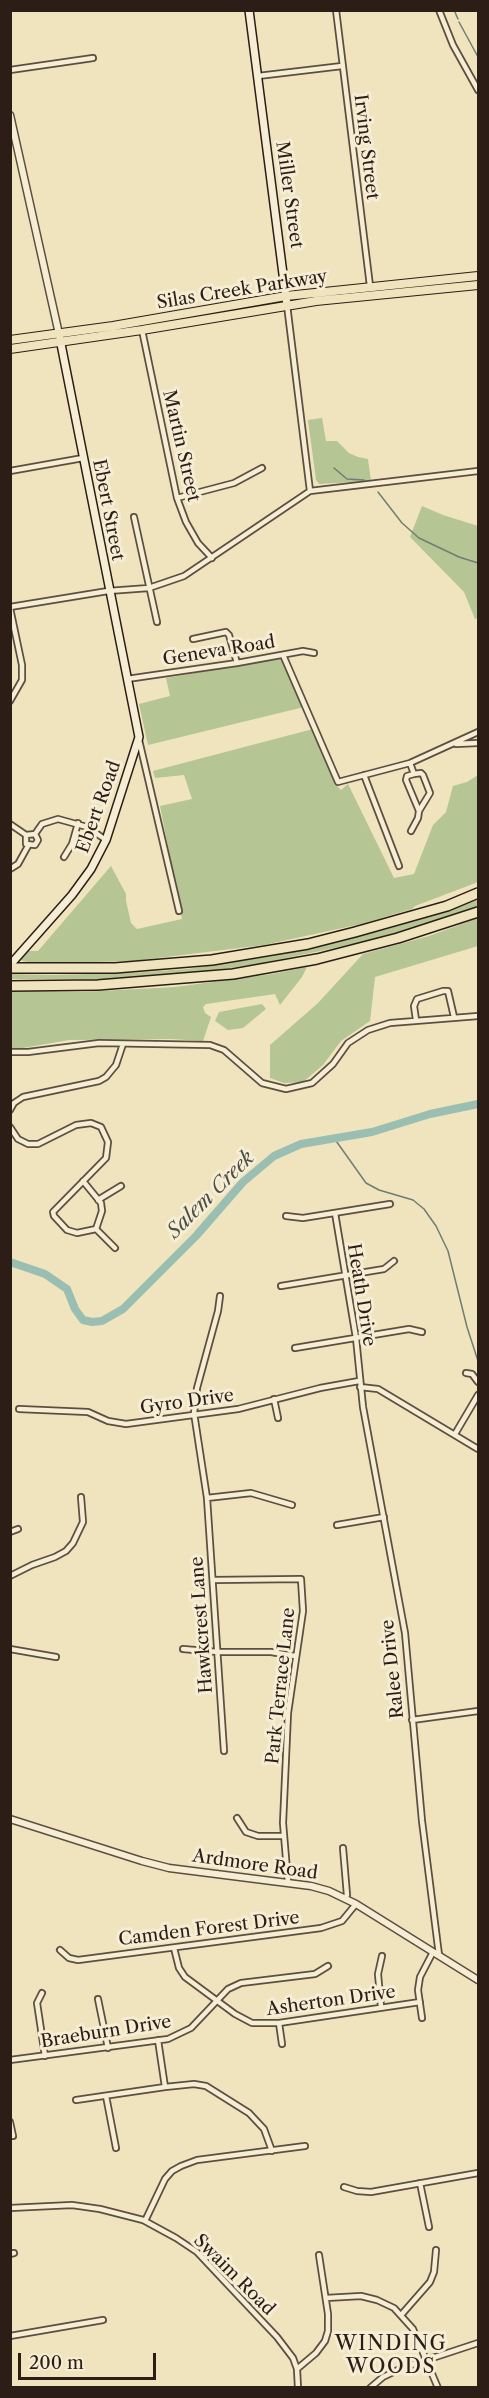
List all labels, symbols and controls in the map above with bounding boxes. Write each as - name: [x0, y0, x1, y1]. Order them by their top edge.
- street label: Irving Street: [349, 93, 383, 201]
- street label: Miller Street: [271, 140, 307, 250]
- street label: Silas Creek Parkway: [155, 266, 329, 314]
- street label: Martin Street: [158, 388, 204, 504]
- street label: Ebert Street: [88, 457, 128, 563]
- street label: Geneva Road: [161, 631, 277, 671]
- street label: Ebert Road: [72, 758, 126, 856]
- water label: Salem Creek: [162, 1146, 260, 1244]
- street label: Heath Drive: [342, 1242, 380, 1348]
- street label: Gyro Drive: [139, 1385, 235, 1419]
- street label: Hawkcrest Lane: [186, 1556, 218, 1694]
- street label: Park Terrace Lane: [262, 1607, 300, 1765]
- street label: Ralee Drive: [377, 1618, 409, 1720]
- street label: Ardmore Road: [191, 1846, 319, 1884]
- street label: Camden Forest Drive: [117, 1907, 301, 1951]
- street label: Asherton Drive: [265, 1981, 397, 2021]
- street label: Braeburn Drive: [39, 2011, 173, 2053]
- street label: Swaim Road: [189, 2230, 279, 2320]
- district label: WINDING WOODS: [335, 2332, 447, 2379]
- scale bar: [21, 2341, 159, 2379]
- text: 200 m: [29, 2352, 84, 2374]

